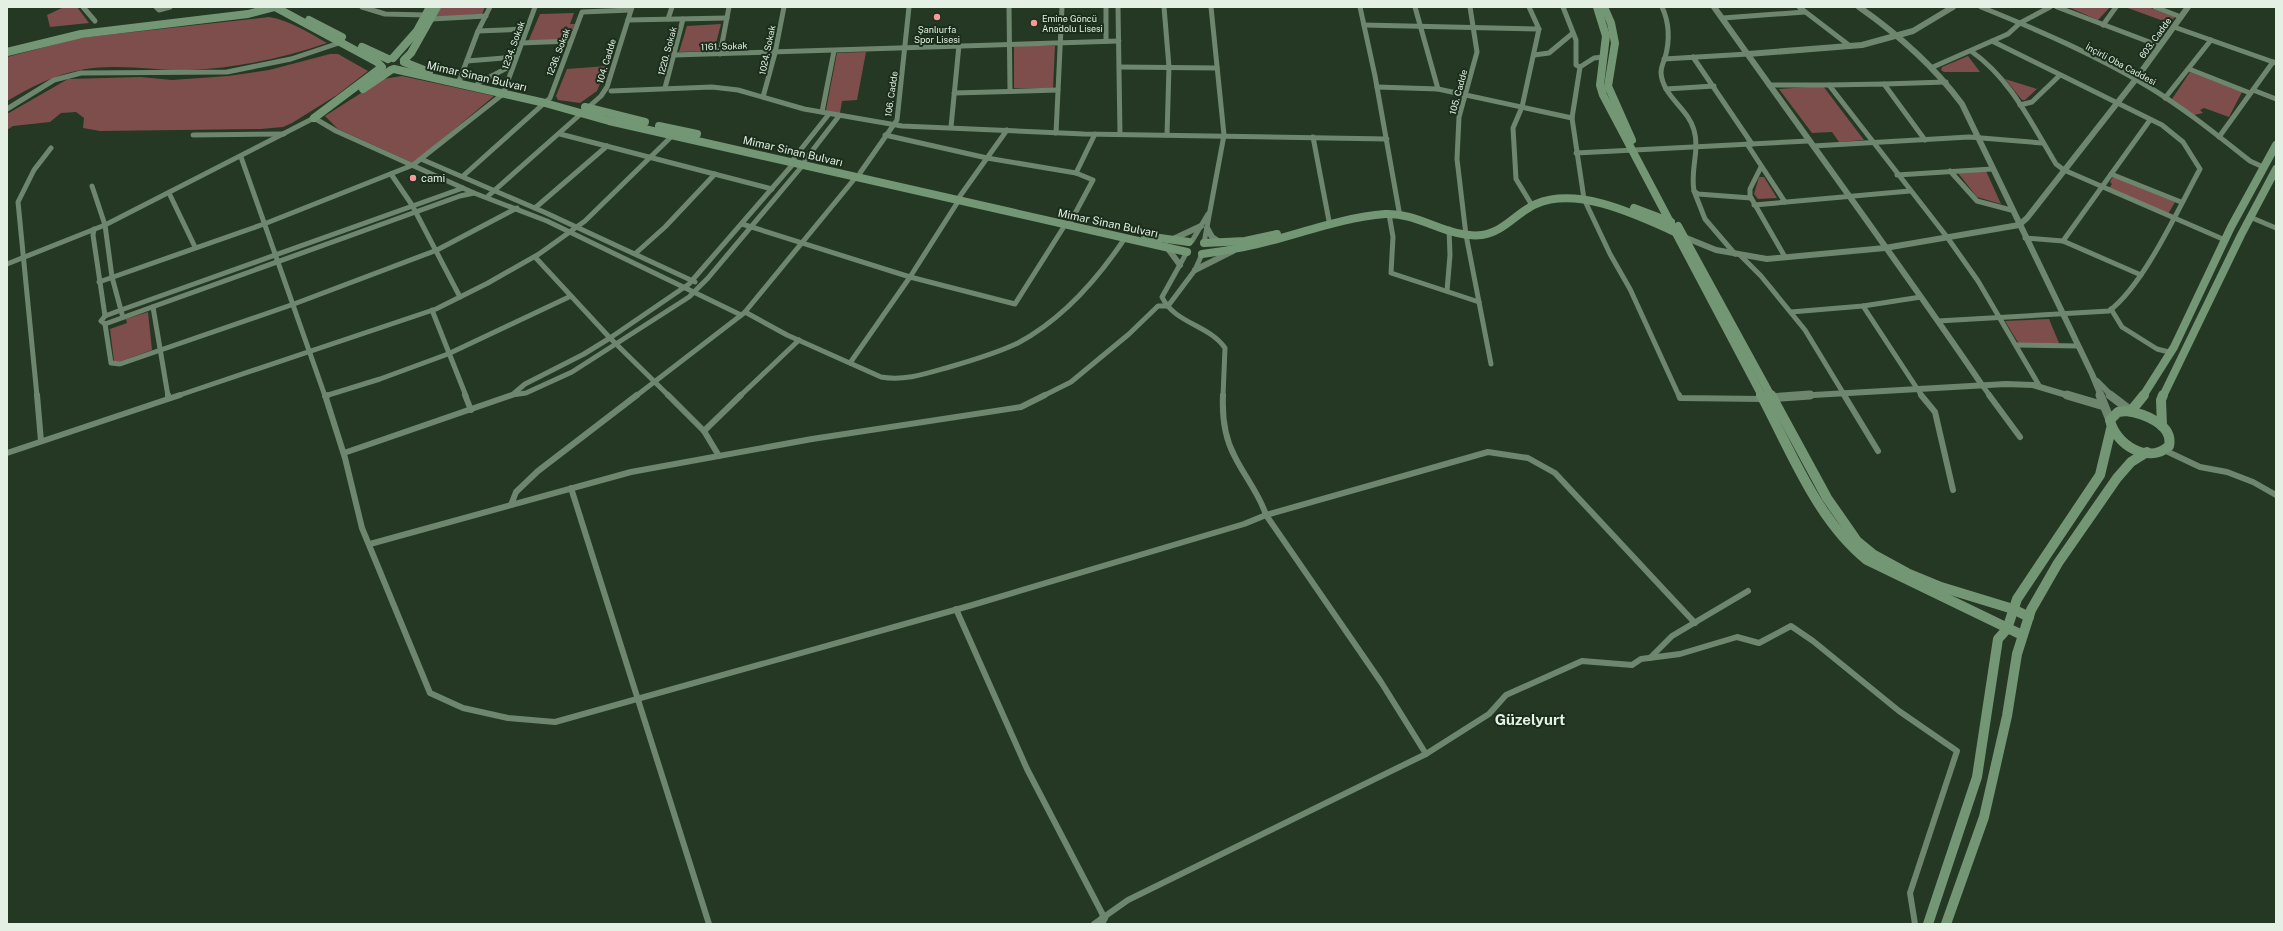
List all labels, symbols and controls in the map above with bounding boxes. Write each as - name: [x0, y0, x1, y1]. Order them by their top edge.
- marker: Şanlıurfa Spor Lisesi: [932, 12, 942, 22]
- place label: Emine Göncü Anadolu Lisesi: [1042, 13, 1103, 34]
- street label: 603. Cadde: [2137, 15, 2173, 61]
- marker: Emine Göncü Anadolu Lisesi: [1029, 18, 1039, 28]
- street label: 1234. Sokak: [499, 19, 527, 71]
- street label: 1024. Sokak: [756, 24, 778, 76]
- place label: Şanlıurfa Spor Lisesi: [914, 24, 960, 45]
- street label: 1220. Sokak: [655, 25, 679, 77]
- street label: 1236. Sokak: [544, 26, 572, 78]
- street label: 104. Cadde: [594, 37, 618, 85]
- street label: 1161. Sokak: [700, 40, 748, 52]
- street label: İnçirli Oba Caddesi: [2084, 41, 2158, 87]
- street label: Mimar Sinan Bulvarı: [426, 59, 528, 93]
- street label: 105. Cadde: [1447, 68, 1469, 116]
- street label: 106. Cadde: [882, 71, 900, 117]
- street label: Mimar Sinan Bulvarı: [742, 134, 844, 168]
- place label: cami: [421, 172, 445, 184]
- marker: cami: [408, 173, 418, 183]
- street label: Mimar Sinan Bulvarı: [1057, 207, 1159, 239]
- district label: Güzelyurt: [1495, 711, 1565, 728]

